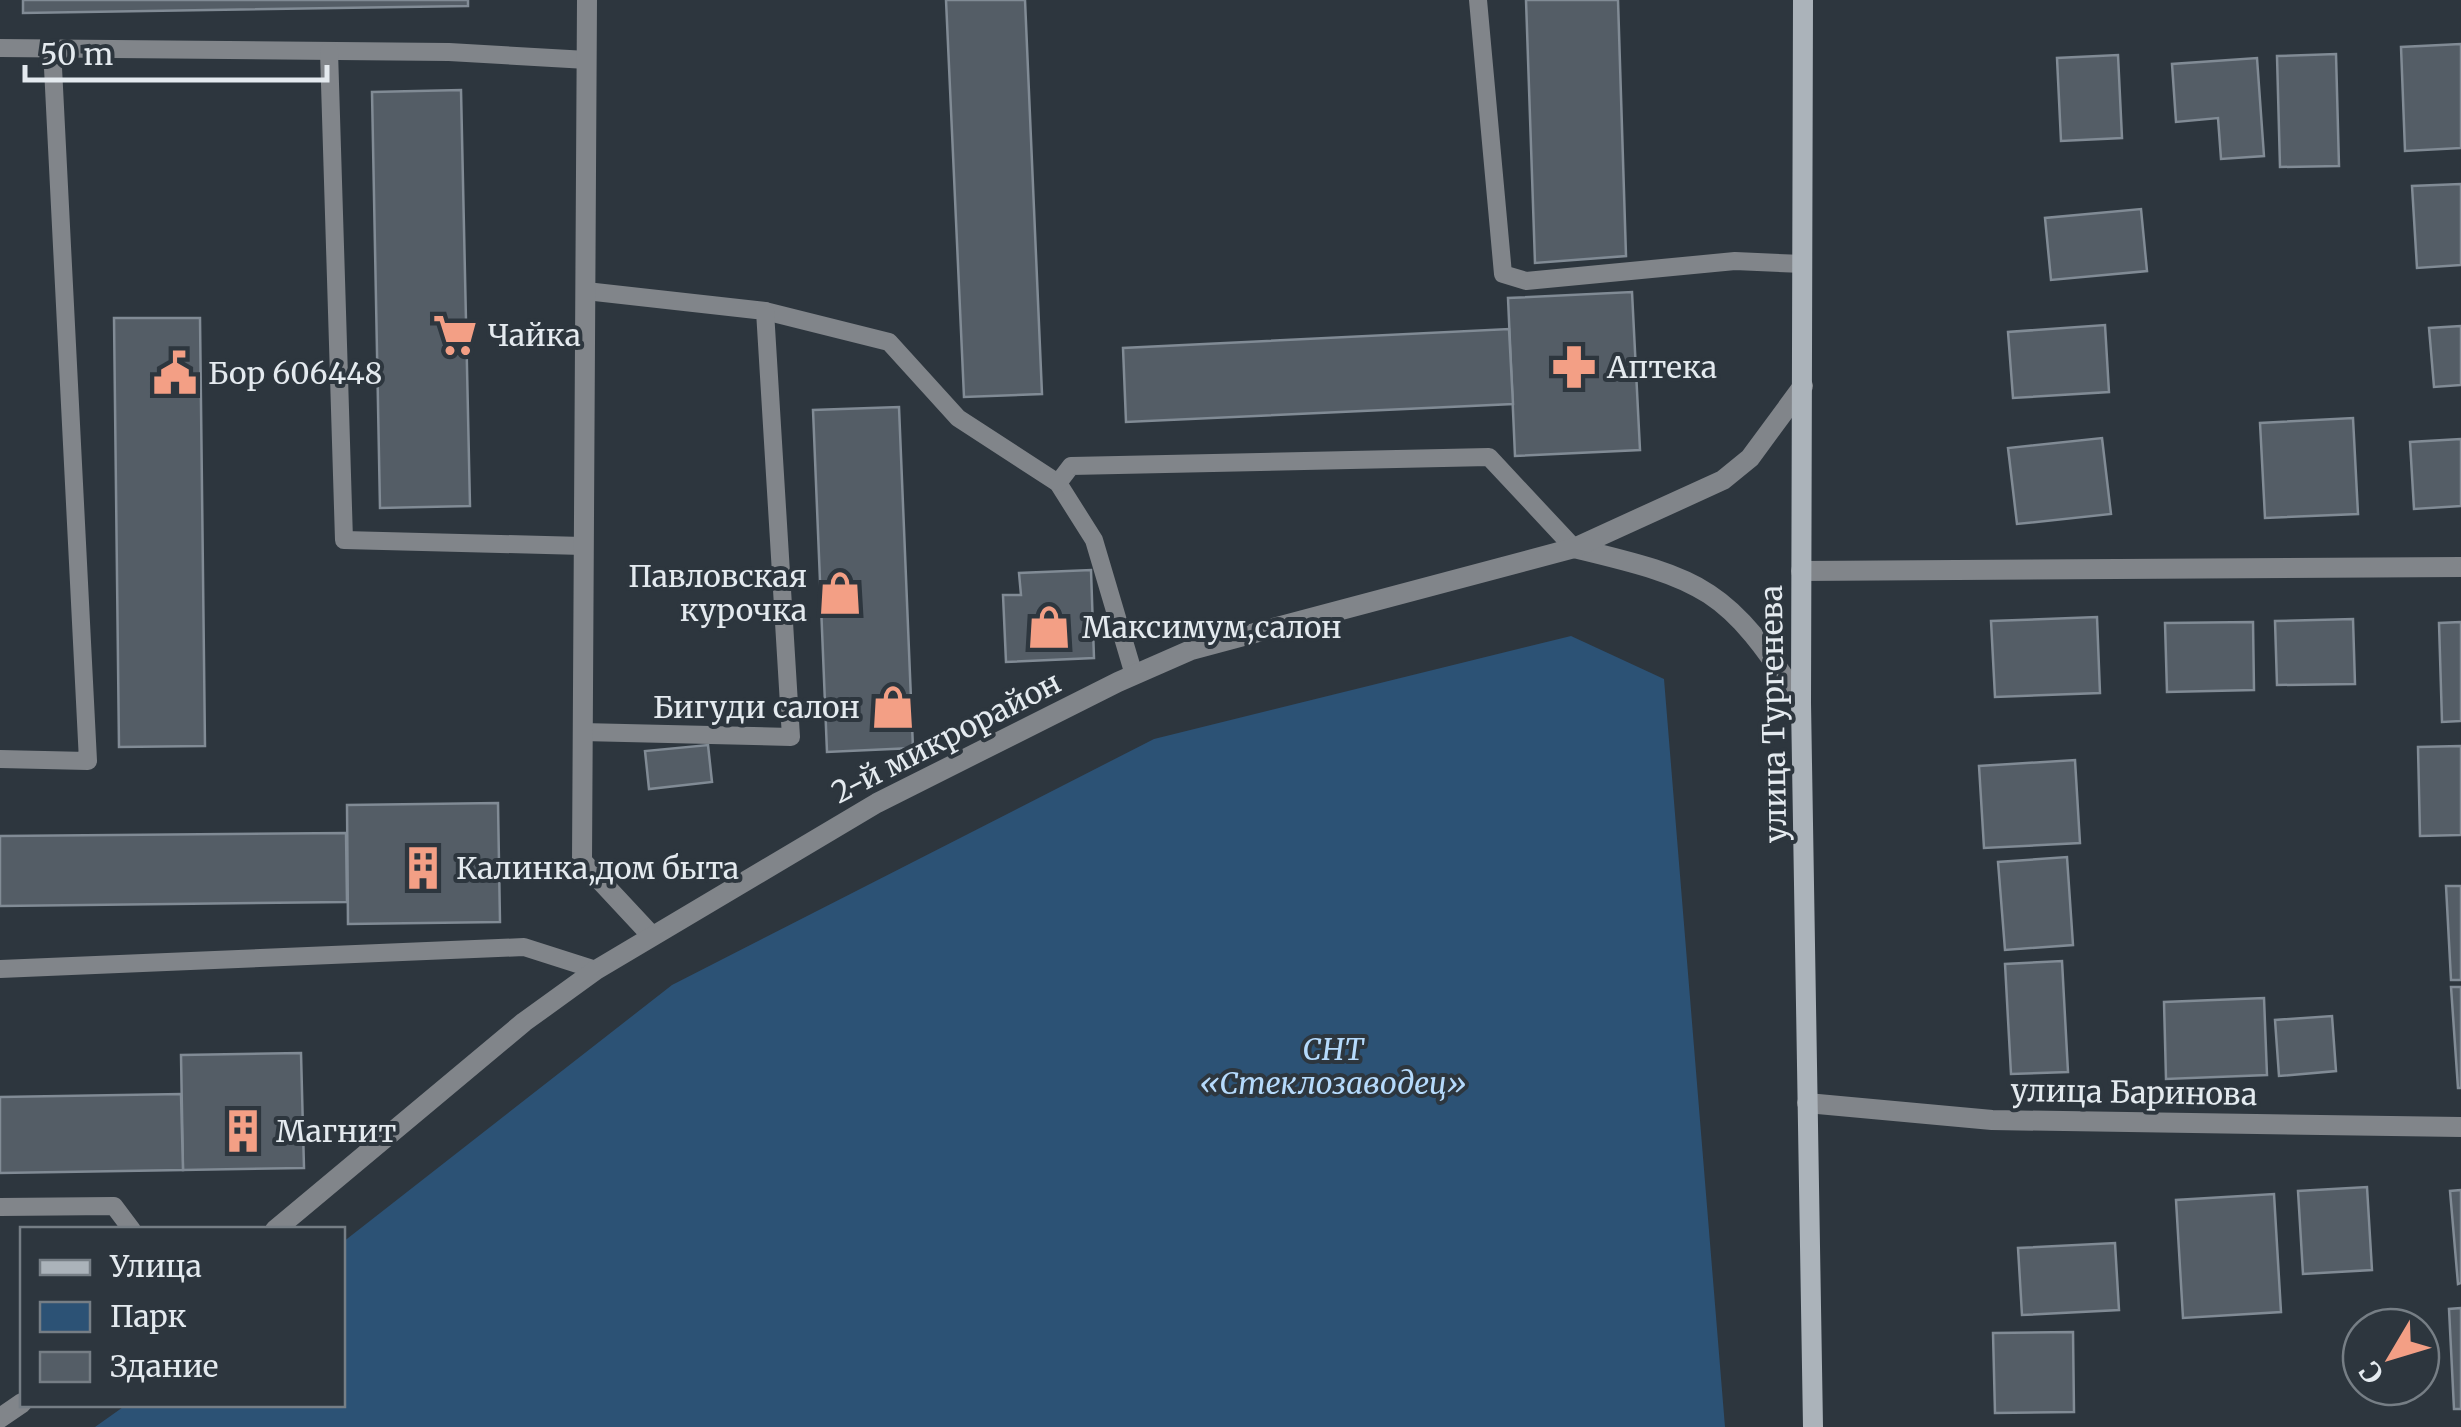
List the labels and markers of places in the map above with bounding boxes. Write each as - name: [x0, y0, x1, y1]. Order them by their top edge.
- supermarket icon: Чайка: [431, 311, 479, 359]
- place label: Чайка: [488, 316, 581, 354]
- pharmacy icon: Аптека: [1550, 343, 1598, 391]
- place label: Аптека: [1606, 348, 1717, 386]
- public building icon: Бор 606448: [151, 349, 199, 397]
- place label: Бор 606448: [208, 354, 382, 392]
- place label: Павловская курочка: [628, 557, 807, 629]
- shop icon: Павловская курочка: [816, 569, 864, 617]
- shop icon: Максимум,салон: [1025, 603, 1073, 651]
- place label: Максимум,салон: [1082, 608, 1342, 646]
- shop icon: Бигуди салон: [869, 683, 917, 731]
- place label: Бигуди салон: [653, 688, 860, 726]
- building icon: Калинка,дом быта: [399, 844, 447, 892]
- place label: Калинка,дом быта: [456, 849, 739, 887]
- building icon: Магнит: [219, 1107, 267, 1155]
- place label: Магнит: [276, 1112, 397, 1150]

